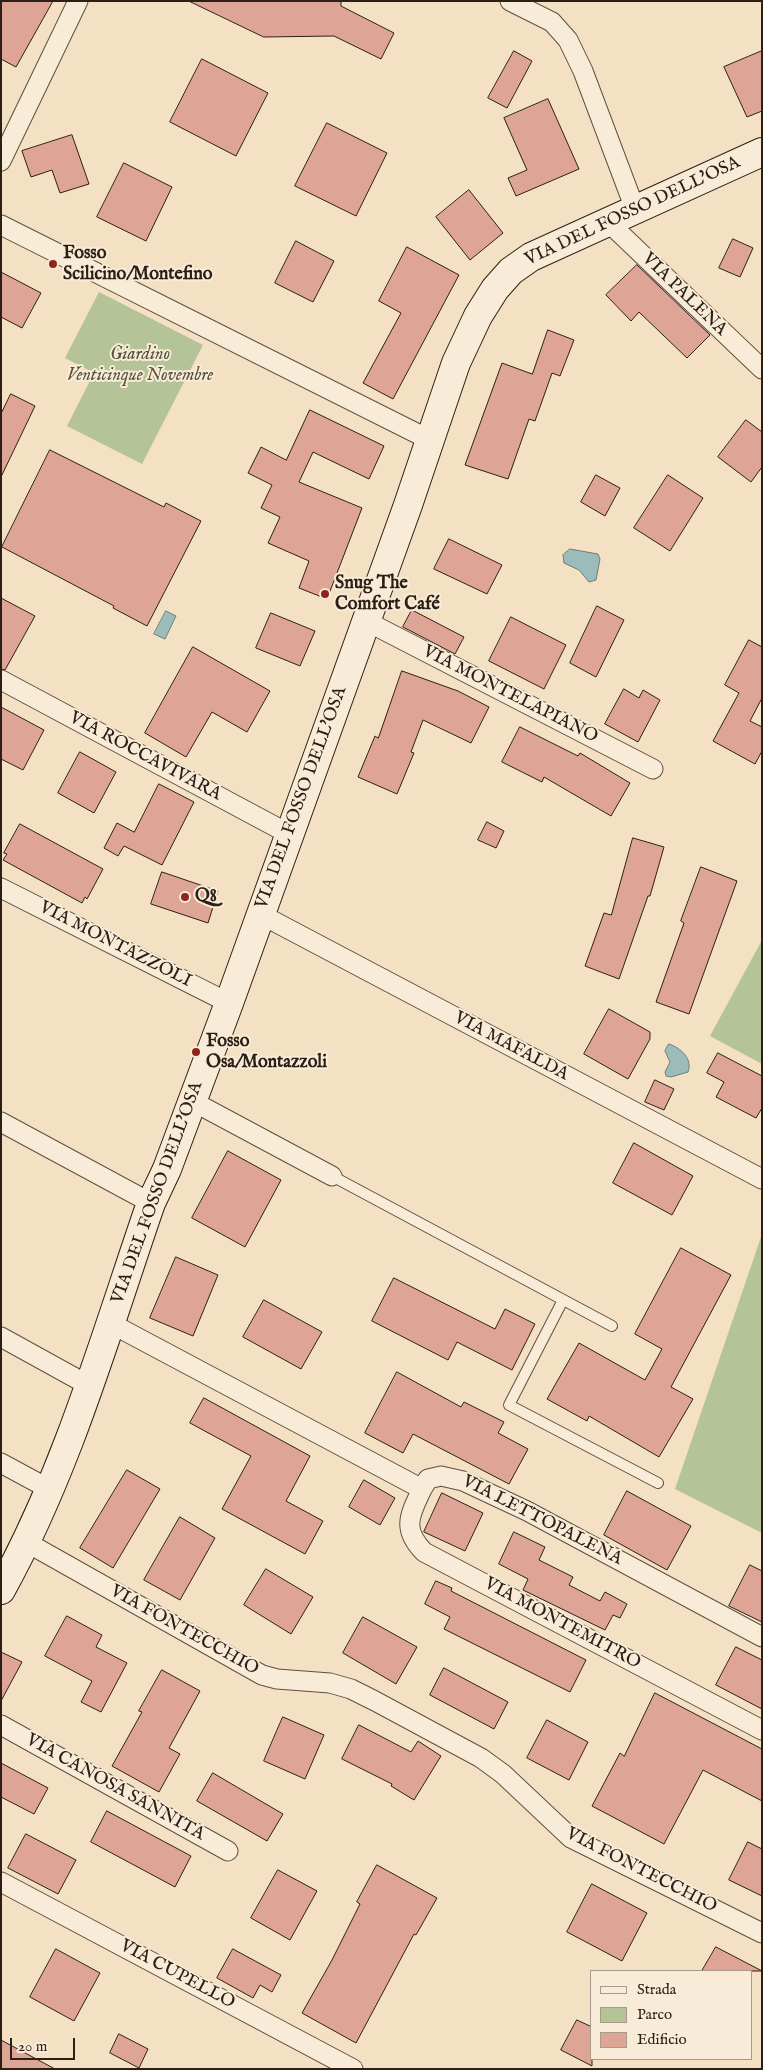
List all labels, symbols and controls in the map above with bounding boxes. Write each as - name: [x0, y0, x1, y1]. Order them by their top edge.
- street label: VIA DEL FOSSO DELL'OSA: [522, 153, 744, 271]
- place label: Fosso Scilicino/Montefino: [63, 243, 213, 286]
- street label: VIA PALENA: [637, 249, 731, 341]
- marker: Fosso Scilicino/Montefino: [47, 258, 59, 270]
- park label: Giardino Venticinque Novembre: [67, 344, 213, 386]
- place label: Snug The Comfort Café: [335, 573, 440, 616]
- marker: Snug The Comfort Café: [319, 588, 331, 600]
- street label: VIA MONTELAPIANO: [419, 641, 601, 749]
- street label: VIA DEL FOSSO DELL'OSA: [252, 684, 352, 912]
- street label: VIA ROCCAVIVARA: [65, 708, 225, 806]
- place label: Q8: [195, 886, 217, 908]
- marker: Q8: [179, 891, 191, 903]
- street label: VIA MONTAZZOLI: [35, 897, 195, 993]
- street label: VIA MAFALDA: [450, 1008, 572, 1086]
- place label: Fosso Osa/Montazzoli: [206, 1031, 327, 1074]
- marker: Fosso Osa/Montazzoli: [190, 1046, 202, 1058]
- street label: VIA DEL FOSSO DELL'OSA: [108, 1079, 208, 1307]
- street label: VIA LETTOPALENA: [458, 1471, 626, 1571]
- street label: VIA MONTEMITRO: [480, 1574, 644, 1674]
- street label: VIA FONTECCHIO: [106, 1581, 262, 1681]
- street label: VIA CANOSA SANNITA: [22, 1730, 208, 1846]
- street label: VIA FONTECCHIO: [562, 1824, 720, 1918]
- street label: VIA CUPELLO: [116, 1936, 238, 2014]
- legend: [590, 1970, 753, 2060]
- text: Strada: [637, 1980, 676, 1999]
- text: Parco: [637, 2005, 672, 2024]
- scale bar: [12, 2028, 78, 2060]
- text: Edificio: [637, 2030, 687, 2049]
- text: 20 m: [18, 2037, 47, 2056]

